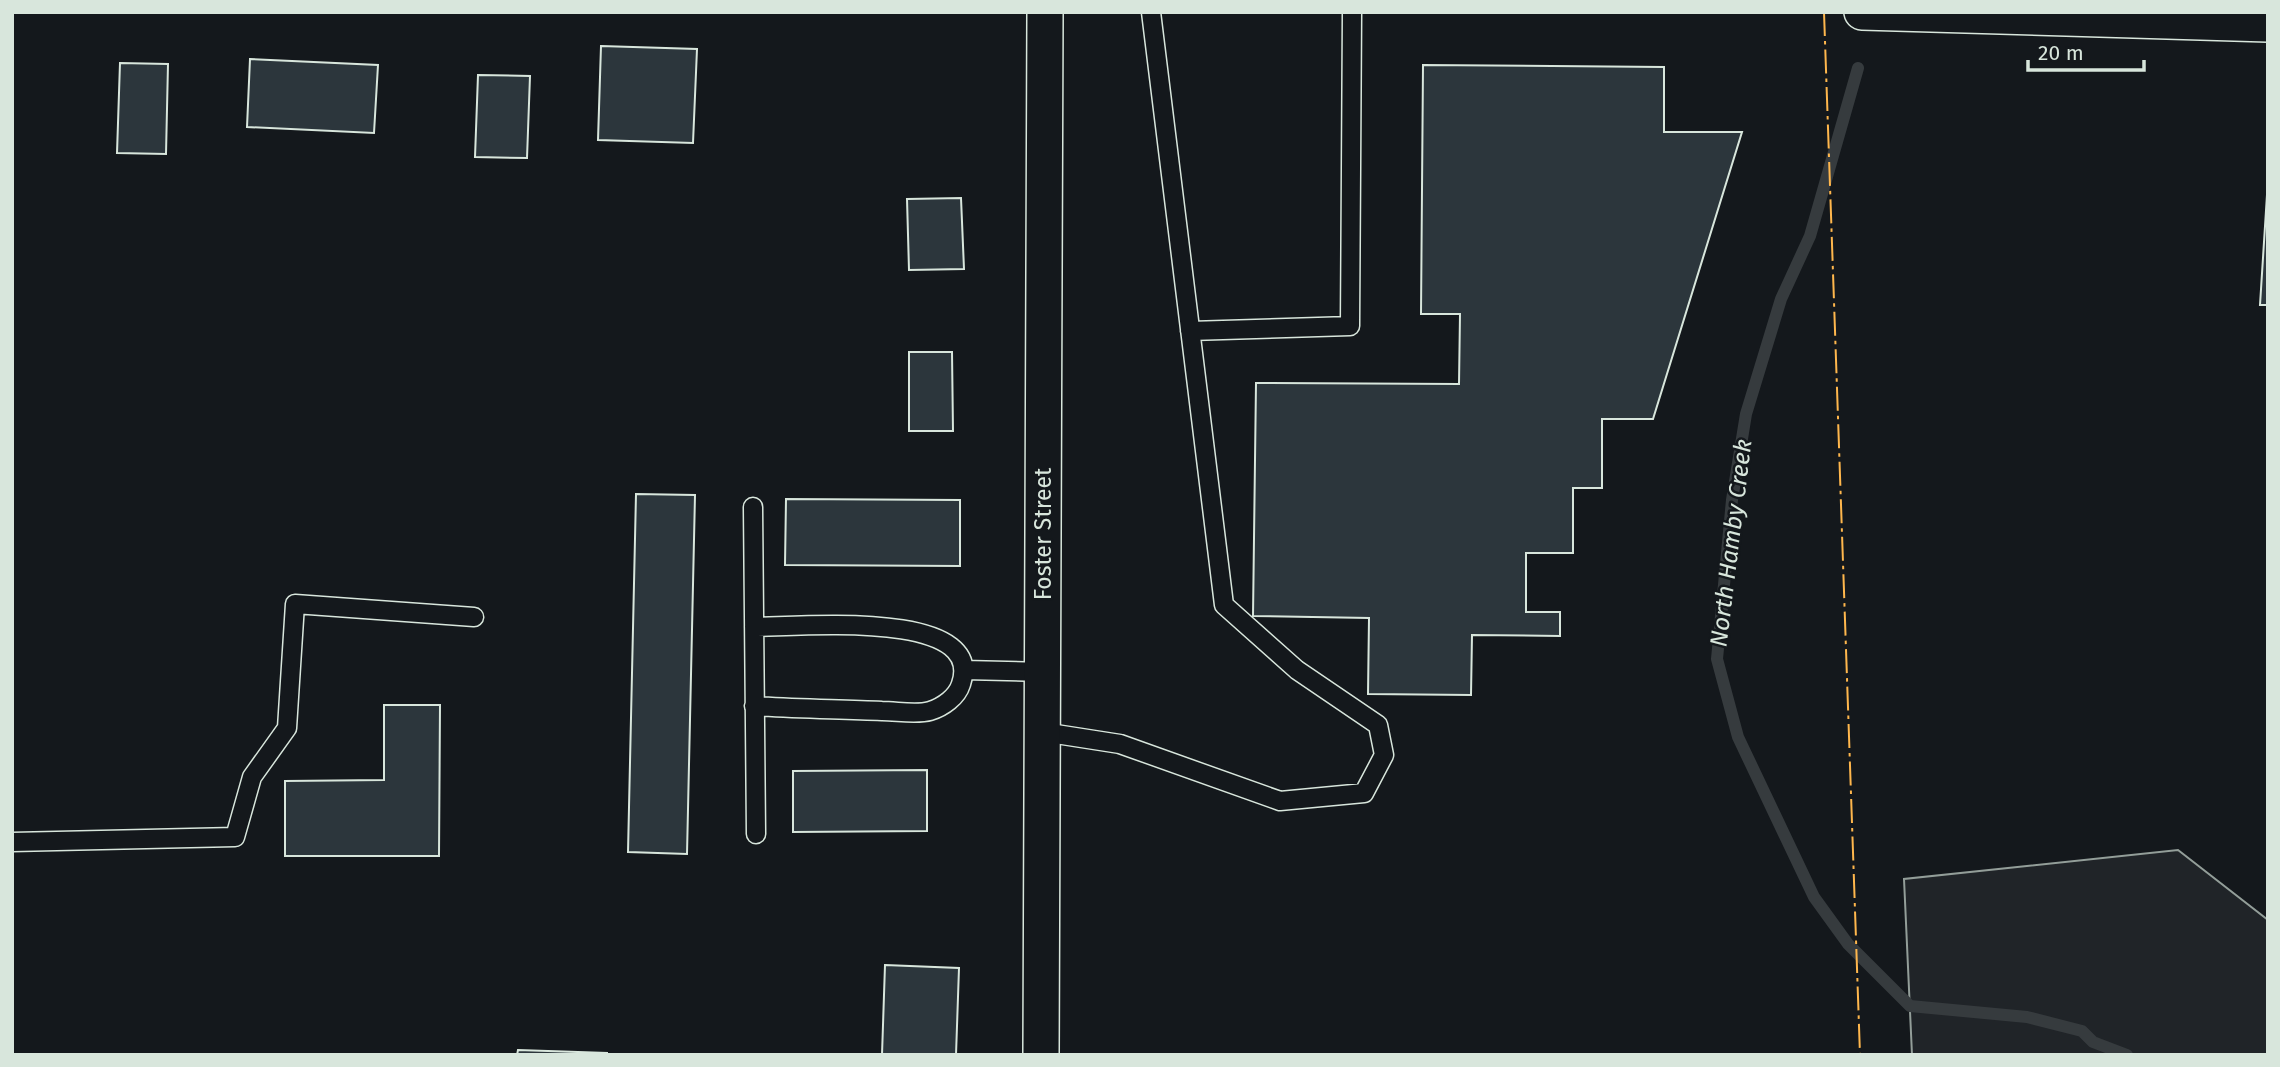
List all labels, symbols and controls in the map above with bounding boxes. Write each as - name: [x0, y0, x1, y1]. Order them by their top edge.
- scale bar: [2028, 28, 2144, 72]
- text: 20 m: [2038, 40, 2084, 66]
- water label: North Hamby Creek: [1704, 438, 1758, 648]
- street label: Foster Street: [1029, 467, 1057, 600]

